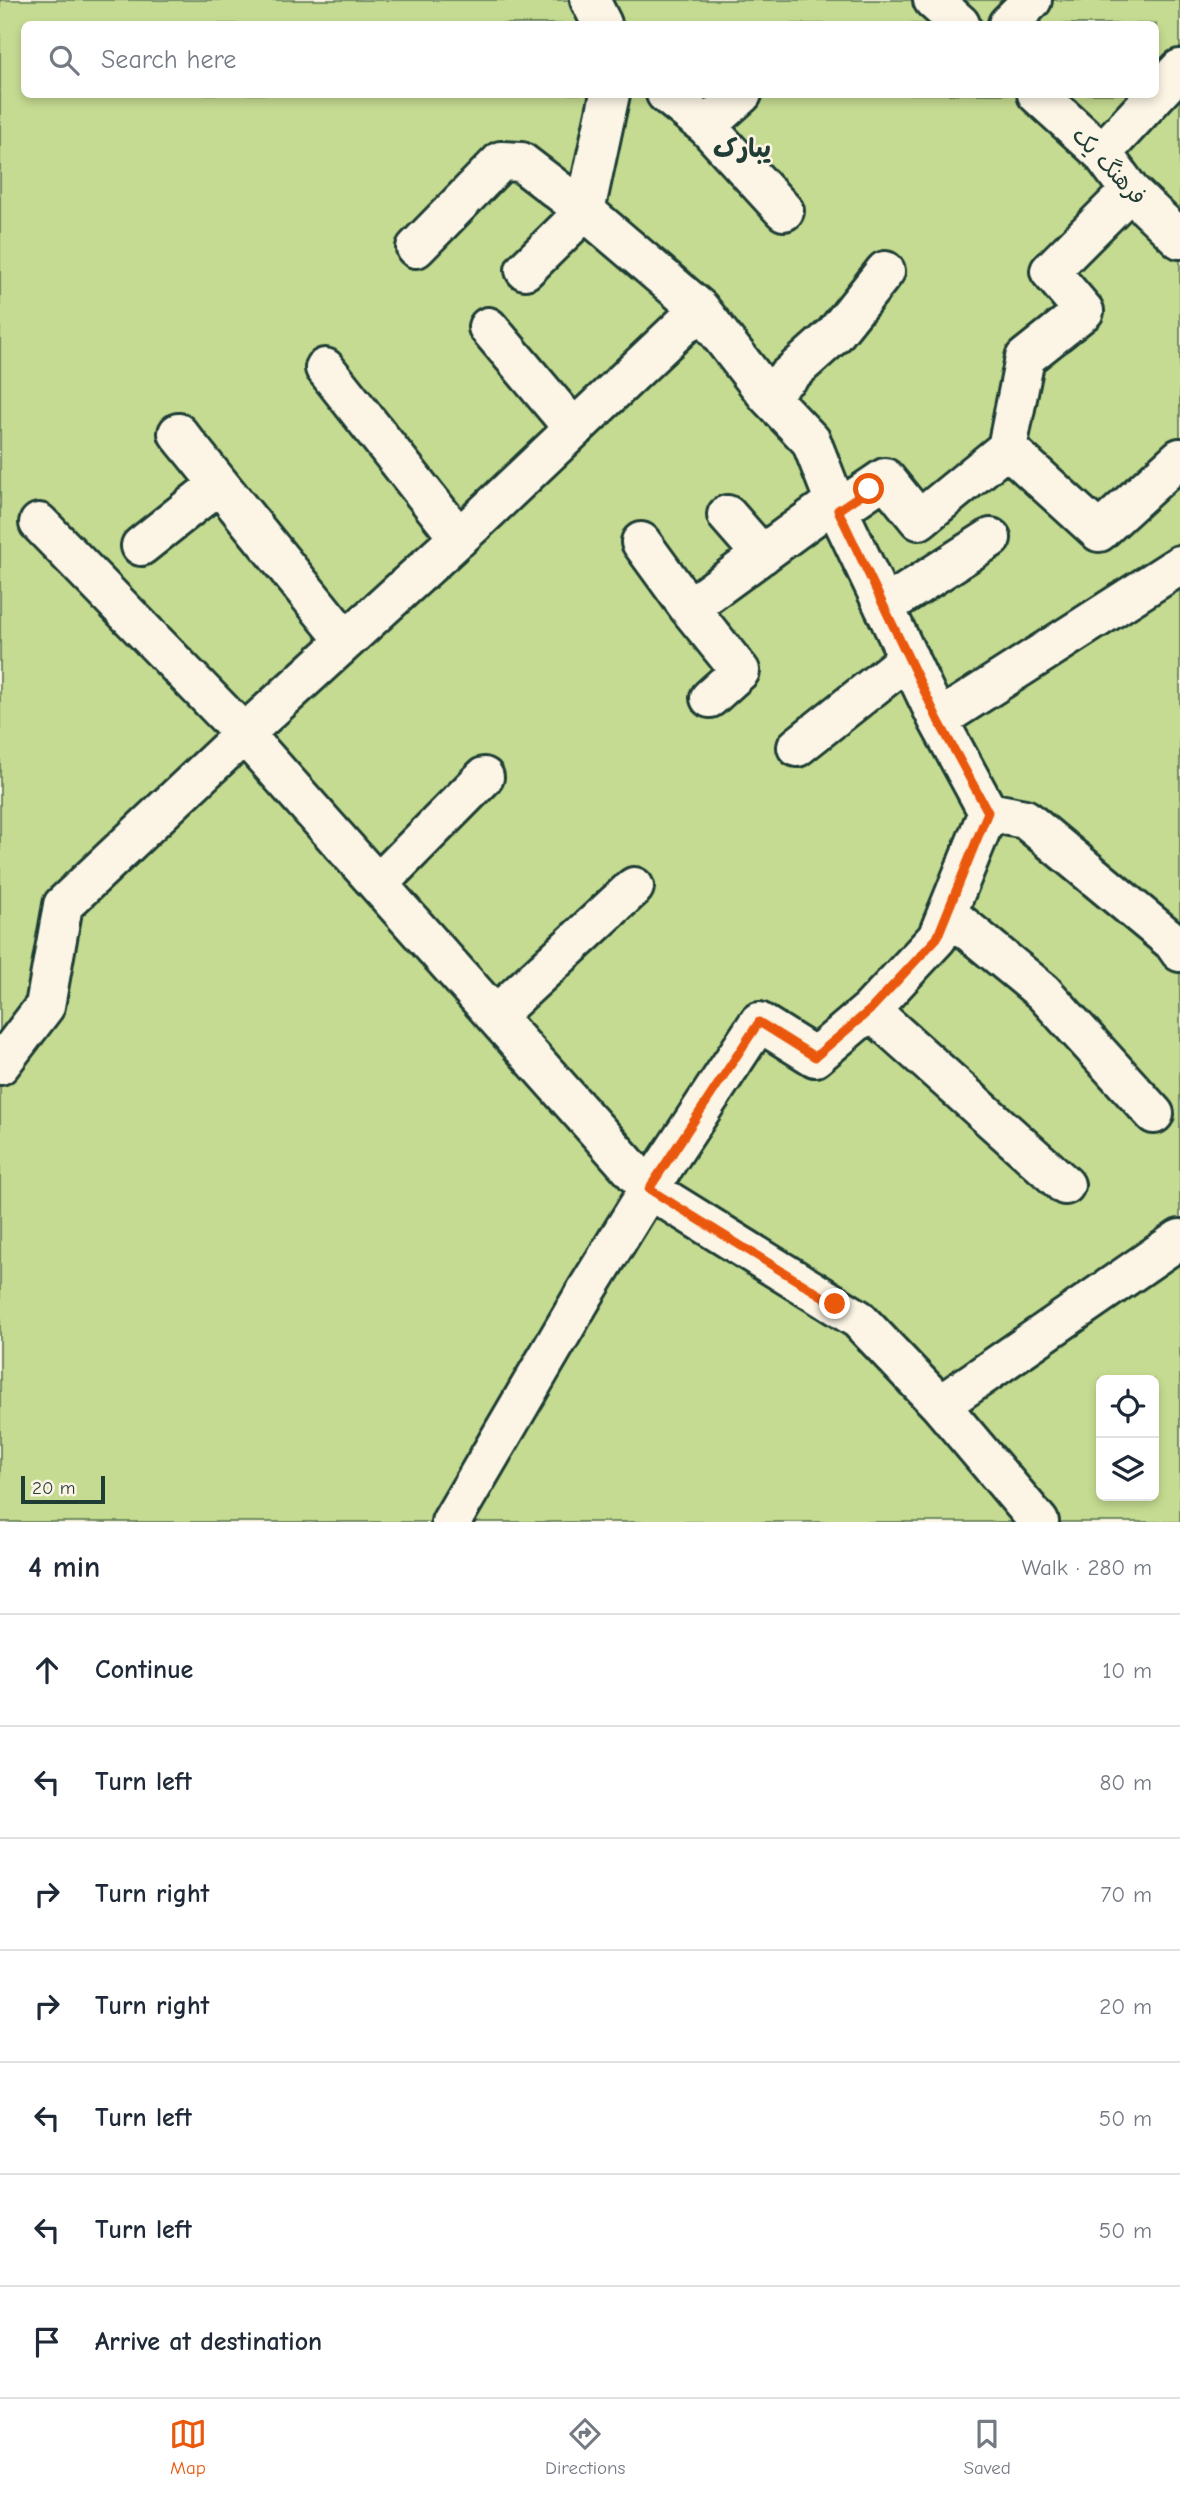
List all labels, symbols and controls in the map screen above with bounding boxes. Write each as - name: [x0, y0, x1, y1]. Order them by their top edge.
- search box: [21, 21, 1159, 98]
- icon: search: [45, 41, 83, 79]
- text: Search here: [101, 45, 236, 75]
- street label: فرهنگ یک: [1066, 122, 1152, 210]
- district label: یبارک: [713, 134, 771, 164]
- route start: [853, 473, 884, 504]
- route end: [819, 1288, 850, 1319]
- map controls: [1096, 1375, 1159, 1501]
- button: locate: [1096, 1375, 1159, 1438]
- button: layers: [1096, 1438, 1159, 1501]
- scale bar: [21, 1473, 105, 1505]
- text: 20 m: [32, 1477, 76, 1499]
- text: 4 min: [28, 1550, 100, 1585]
- text: Walk · 280 m: [1022, 1554, 1152, 1581]
- icon: ahead: [28, 1651, 66, 1689]
- text: Continue: [95, 1655, 193, 1685]
- text: 10 m: [1102, 1657, 1152, 1684]
- icon: left: [28, 1763, 66, 1801]
- text: Turn left: [95, 1767, 192, 1797]
- text: 80 m: [1099, 1769, 1152, 1796]
- icon: right: [28, 1875, 66, 1913]
- text: Turn right: [95, 1879, 209, 1909]
- text: 70 m: [1100, 1881, 1152, 1908]
- icon: right: [28, 1987, 66, 2025]
- text: Turn right: [95, 1991, 209, 2021]
- text: 20 m: [1099, 1993, 1152, 2020]
- icon: left: [28, 2099, 66, 2137]
- text: Turn left: [95, 2103, 192, 2133]
- text: 50 m: [1099, 2105, 1152, 2132]
- icon: left: [28, 2211, 66, 2249]
- text: Turn left: [95, 2215, 192, 2245]
- text: 50 m: [1099, 2217, 1152, 2244]
- icon: arrive: [28, 2323, 66, 2361]
- text: Arrive at destination: [95, 2327, 322, 2357]
- tab: Map: [169, 2415, 207, 2479]
- tab: Directions: [545, 2415, 625, 2479]
- tab: Saved: [964, 2415, 1011, 2479]

